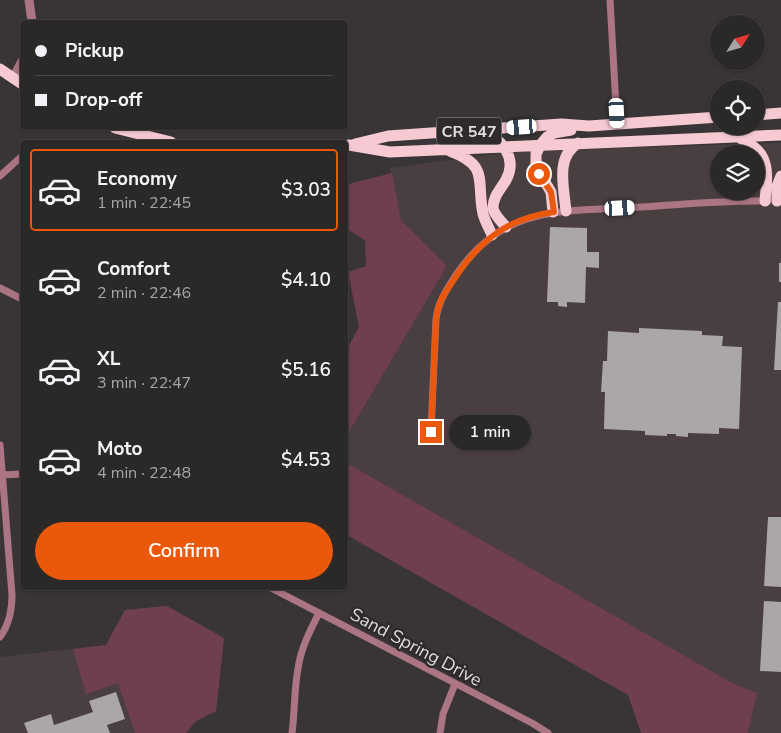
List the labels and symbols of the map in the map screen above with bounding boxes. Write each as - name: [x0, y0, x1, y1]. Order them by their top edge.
- north arrow: [710, 15, 765, 70]
- car: [608, 98, 625, 128]
- road number: CR 547: [436, 118, 502, 144]
- car: [506, 118, 537, 136]
- route start: [528, 163, 550, 185]
- car: [604, 200, 635, 216]
- callout: 1 min: [448, 414, 531, 450]
- route end: [420, 421, 442, 443]
- street label: Sand Spring Drive: [346, 602, 486, 692]

